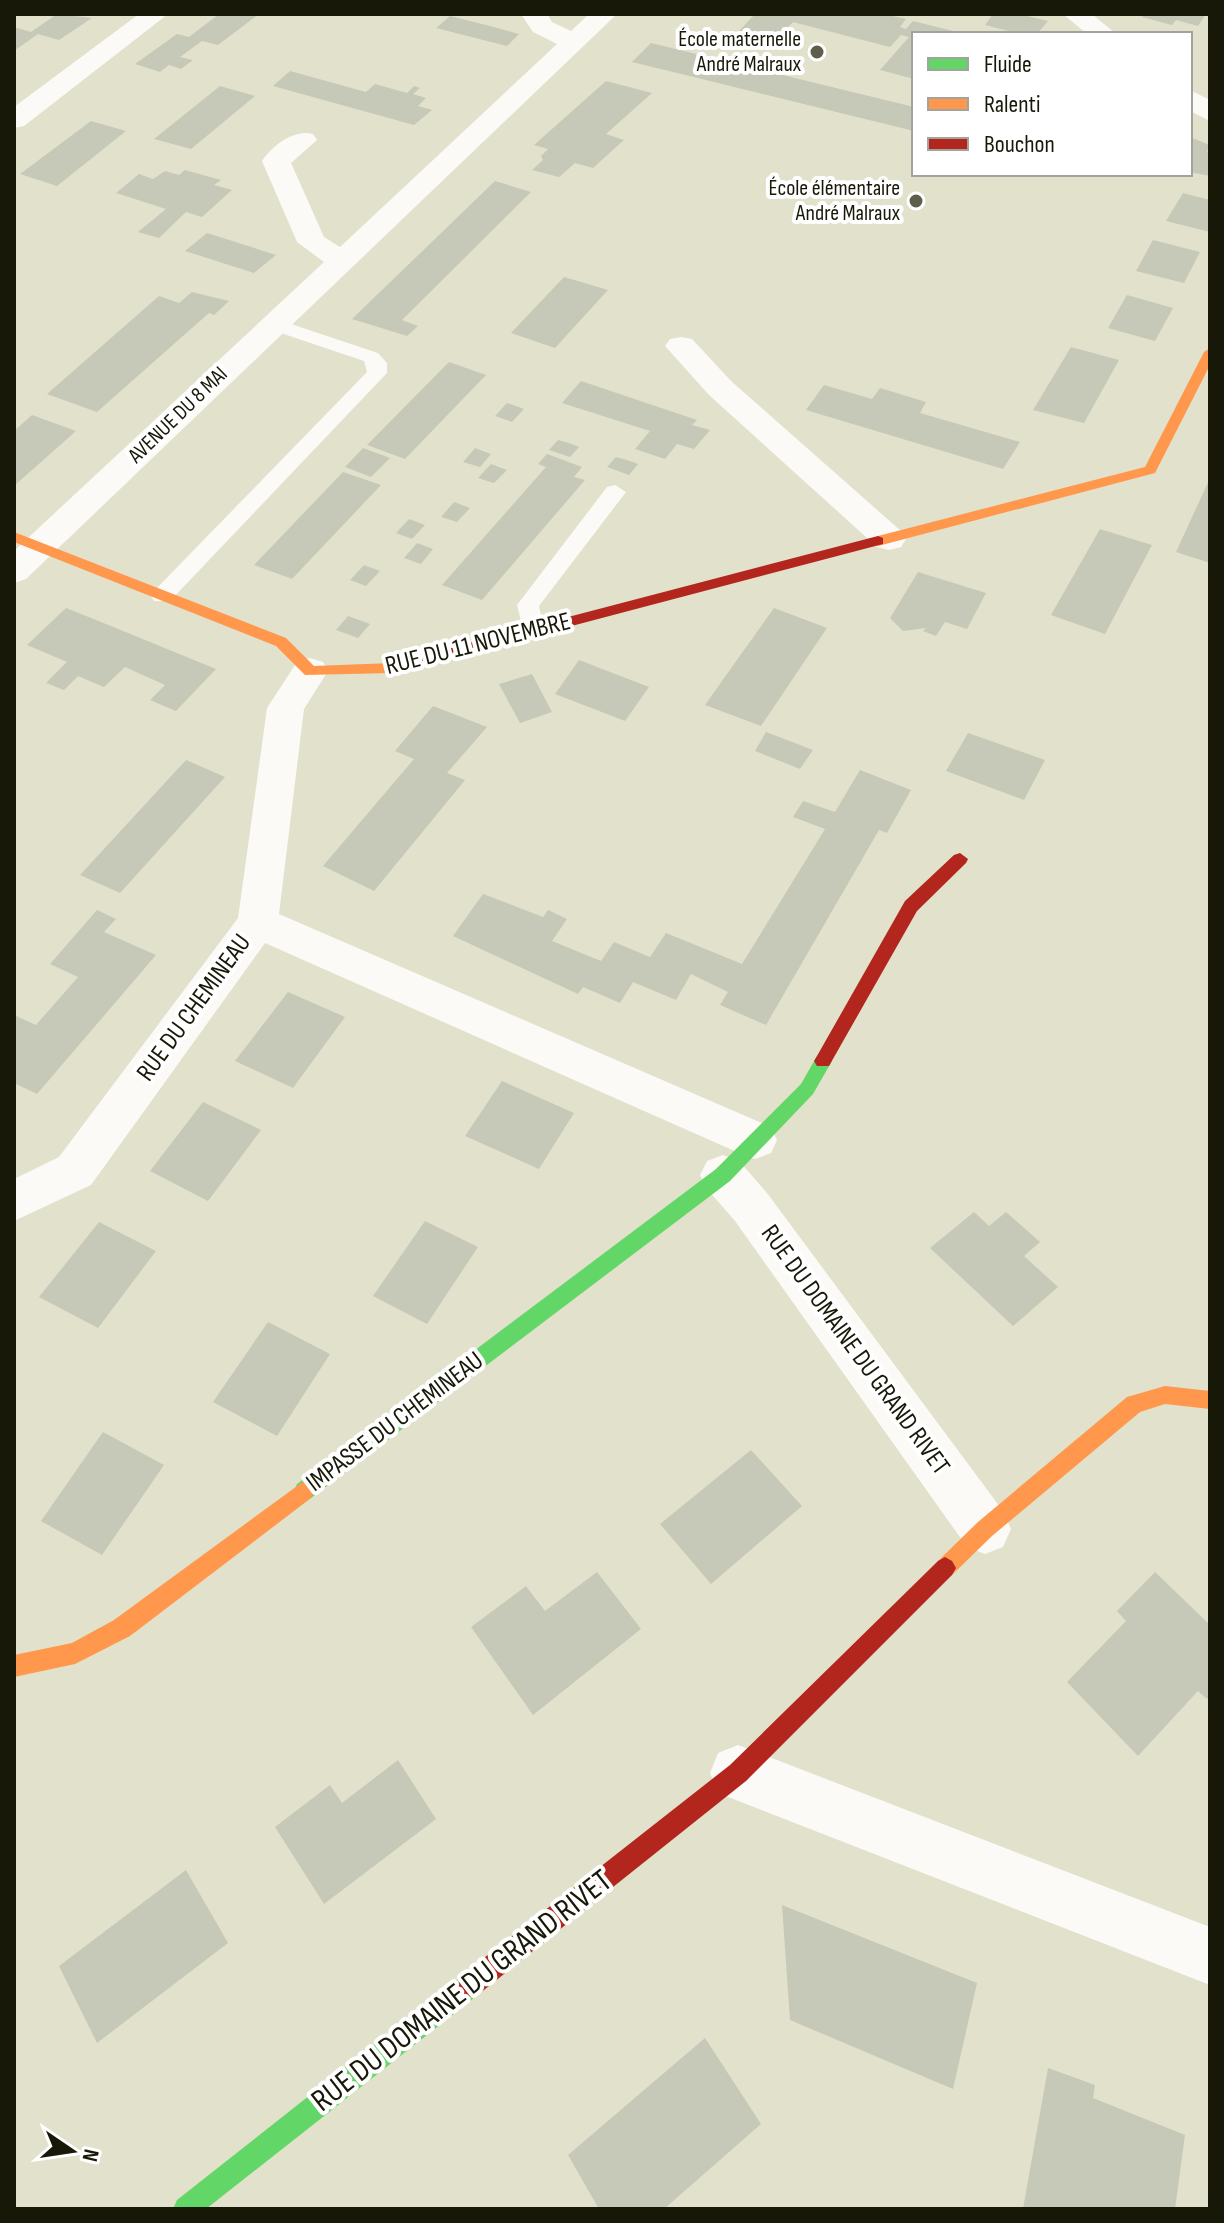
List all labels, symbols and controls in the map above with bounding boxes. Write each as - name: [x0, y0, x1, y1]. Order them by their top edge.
- place label: École maternelle André Malraux: [678, 26, 802, 78]
- legend: [912, 32, 1192, 176]
- marker: École maternelle André Malraux: [808, 43, 826, 61]
- text: Fluide: [984, 50, 1032, 79]
- text: Ralenti: [984, 90, 1040, 119]
- text: Bouchon: [984, 130, 1055, 159]
- place label: École élémentaire André Malraux: [769, 175, 901, 227]
- marker: École élémentaire André Malraux: [907, 192, 925, 210]
- street label: AVENUE DU 8 MAI: [122, 361, 233, 470]
- street label: RUE DU 11 NOVEMBRE: [382, 606, 574, 682]
- street label: RUE DU CHEMINEAU: [130, 928, 258, 1088]
- street label: RUE DU DOMAINE DU GRAND RIVET: [754, 1219, 956, 1481]
- street label: IMPASSE DU CHEMINEAU: [300, 1345, 490, 1499]
- street label: RUE DU DOMAINE DU GRAND RIVET: [304, 1862, 620, 2120]
- north arrow: [32, 2111, 112, 2191]
- text: N: [76, 2146, 105, 2164]

